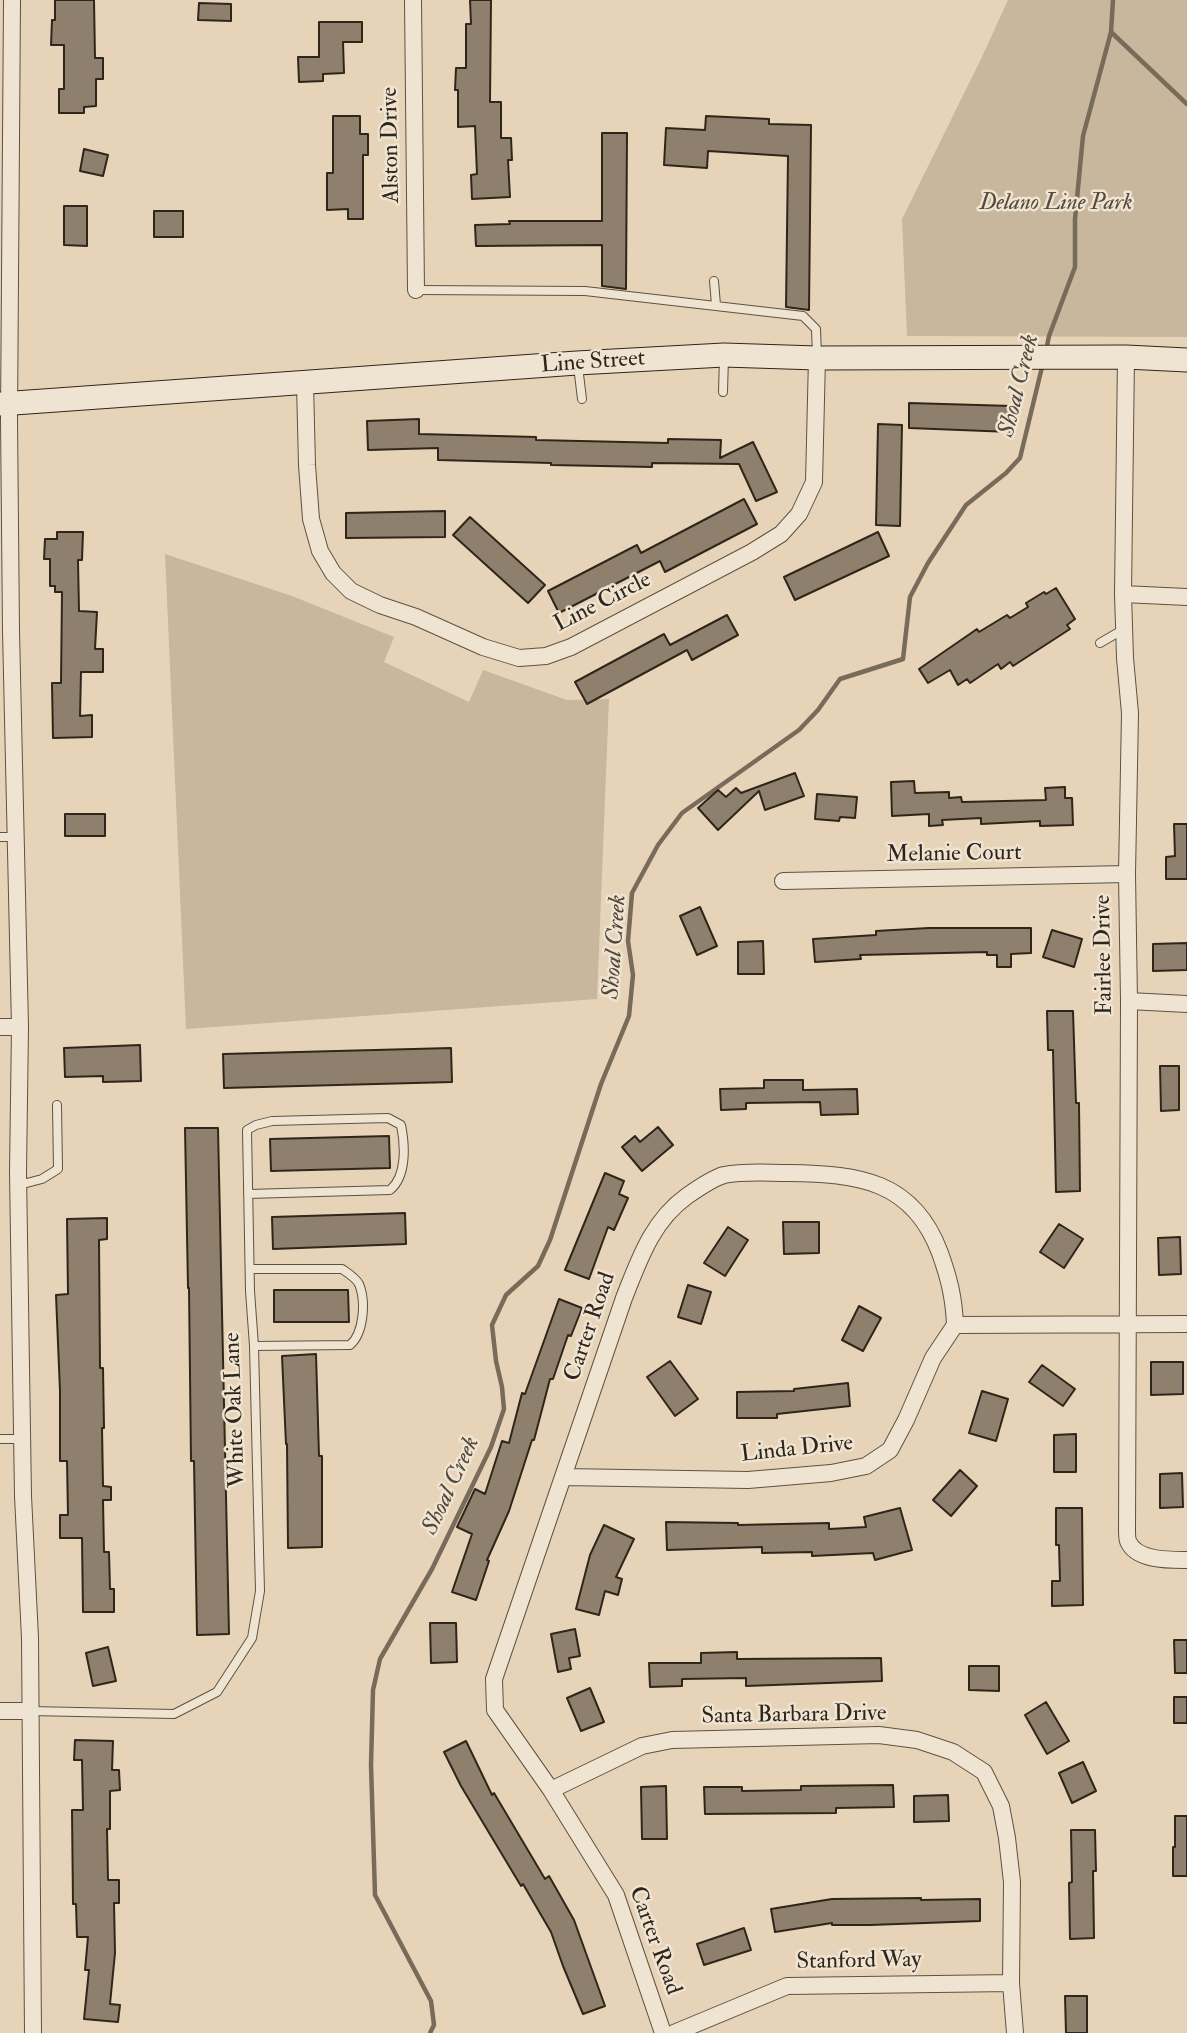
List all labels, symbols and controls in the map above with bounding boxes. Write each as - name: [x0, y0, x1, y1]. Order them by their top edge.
- street label: Alston Drive: [377, 87, 407, 203]
- park label: Delano Line Park: [979, 190, 1133, 218]
- water label: Shoal Creek: [993, 332, 1047, 440]
- street label: Line Street: [540, 346, 646, 380]
- street label: Line Circle: [550, 567, 656, 639]
- street label: Melanie Court: [886, 840, 1022, 870]
- water label: Shoal Creek: [598, 894, 634, 1000]
- street label: Fairlee Drive: [1090, 895, 1120, 1015]
- street label: Carter Road: [560, 1269, 622, 1385]
- street label: White Oak Lane: [219, 1332, 253, 1488]
- street label: Linda Drive: [739, 1430, 855, 1470]
- water label: Shoal Creek: [417, 1432, 487, 1540]
- street label: Santa Barbara Drive: [701, 1701, 887, 1731]
- street label: Carter Road: [622, 1883, 686, 1999]
- street label: Stanford Way: [796, 1947, 922, 1977]

